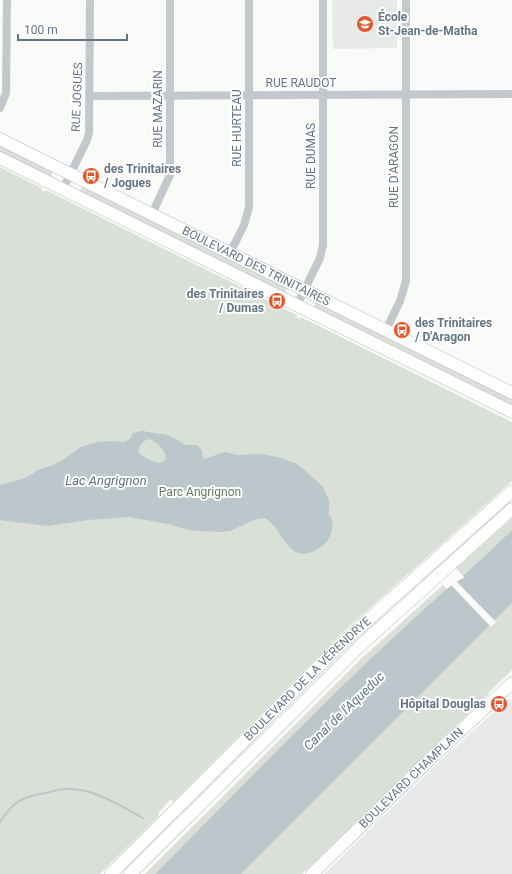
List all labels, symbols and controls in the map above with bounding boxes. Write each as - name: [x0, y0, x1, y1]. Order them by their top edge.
- place label: École St-Jean-de-Matha: [378, 9, 478, 38]
- school or university icon: École St-Jean-de-Matha: [355, 14, 375, 34]
- scale bar: [18, 16, 127, 42]
- text: 100 m: [24, 23, 58, 37]
- street label: RUE JOGUES: [69, 62, 85, 132]
- street label: RUE MAZARIN: [151, 70, 165, 148]
- street label: RUE RAUDOT: [265, 76, 337, 90]
- street label: RUE HURTEAU: [230, 89, 244, 167]
- street label: RUE DUMAS: [304, 123, 318, 189]
- street label: RUE D'ARAGON: [387, 126, 401, 208]
- place label: des Trinitaires / Jogues: [103, 162, 181, 190]
- bus stop icon: des Trinitaires / Jogues: [81, 166, 101, 186]
- street label: BOULEVARD DES TRINITAIRES: [180, 224, 332, 309]
- place label: des Trinitaires / Dumas: [187, 287, 264, 315]
- bus stop icon: des Trinitaires / Dumas: [267, 291, 287, 311]
- place label: des Trinitaires / D'Aragon: [414, 316, 492, 344]
- bus stop icon: des Trinitaires / D'Aragon: [392, 320, 412, 340]
- water label: Lac Angrignon: [65, 473, 147, 488]
- park label: Parc Angrignon: [159, 485, 241, 499]
- street label: BOULEVARD DE LA VÉRENDRYE: [241, 614, 374, 744]
- water label: Canal de l'Aqueduc: [301, 668, 388, 753]
- bus stop icon: Hôpital Douglas: [489, 694, 509, 714]
- place label: Hôpital Douglas: [400, 697, 486, 711]
- street label: BOULEVARD CHAMPLAIN: [356, 725, 466, 831]

